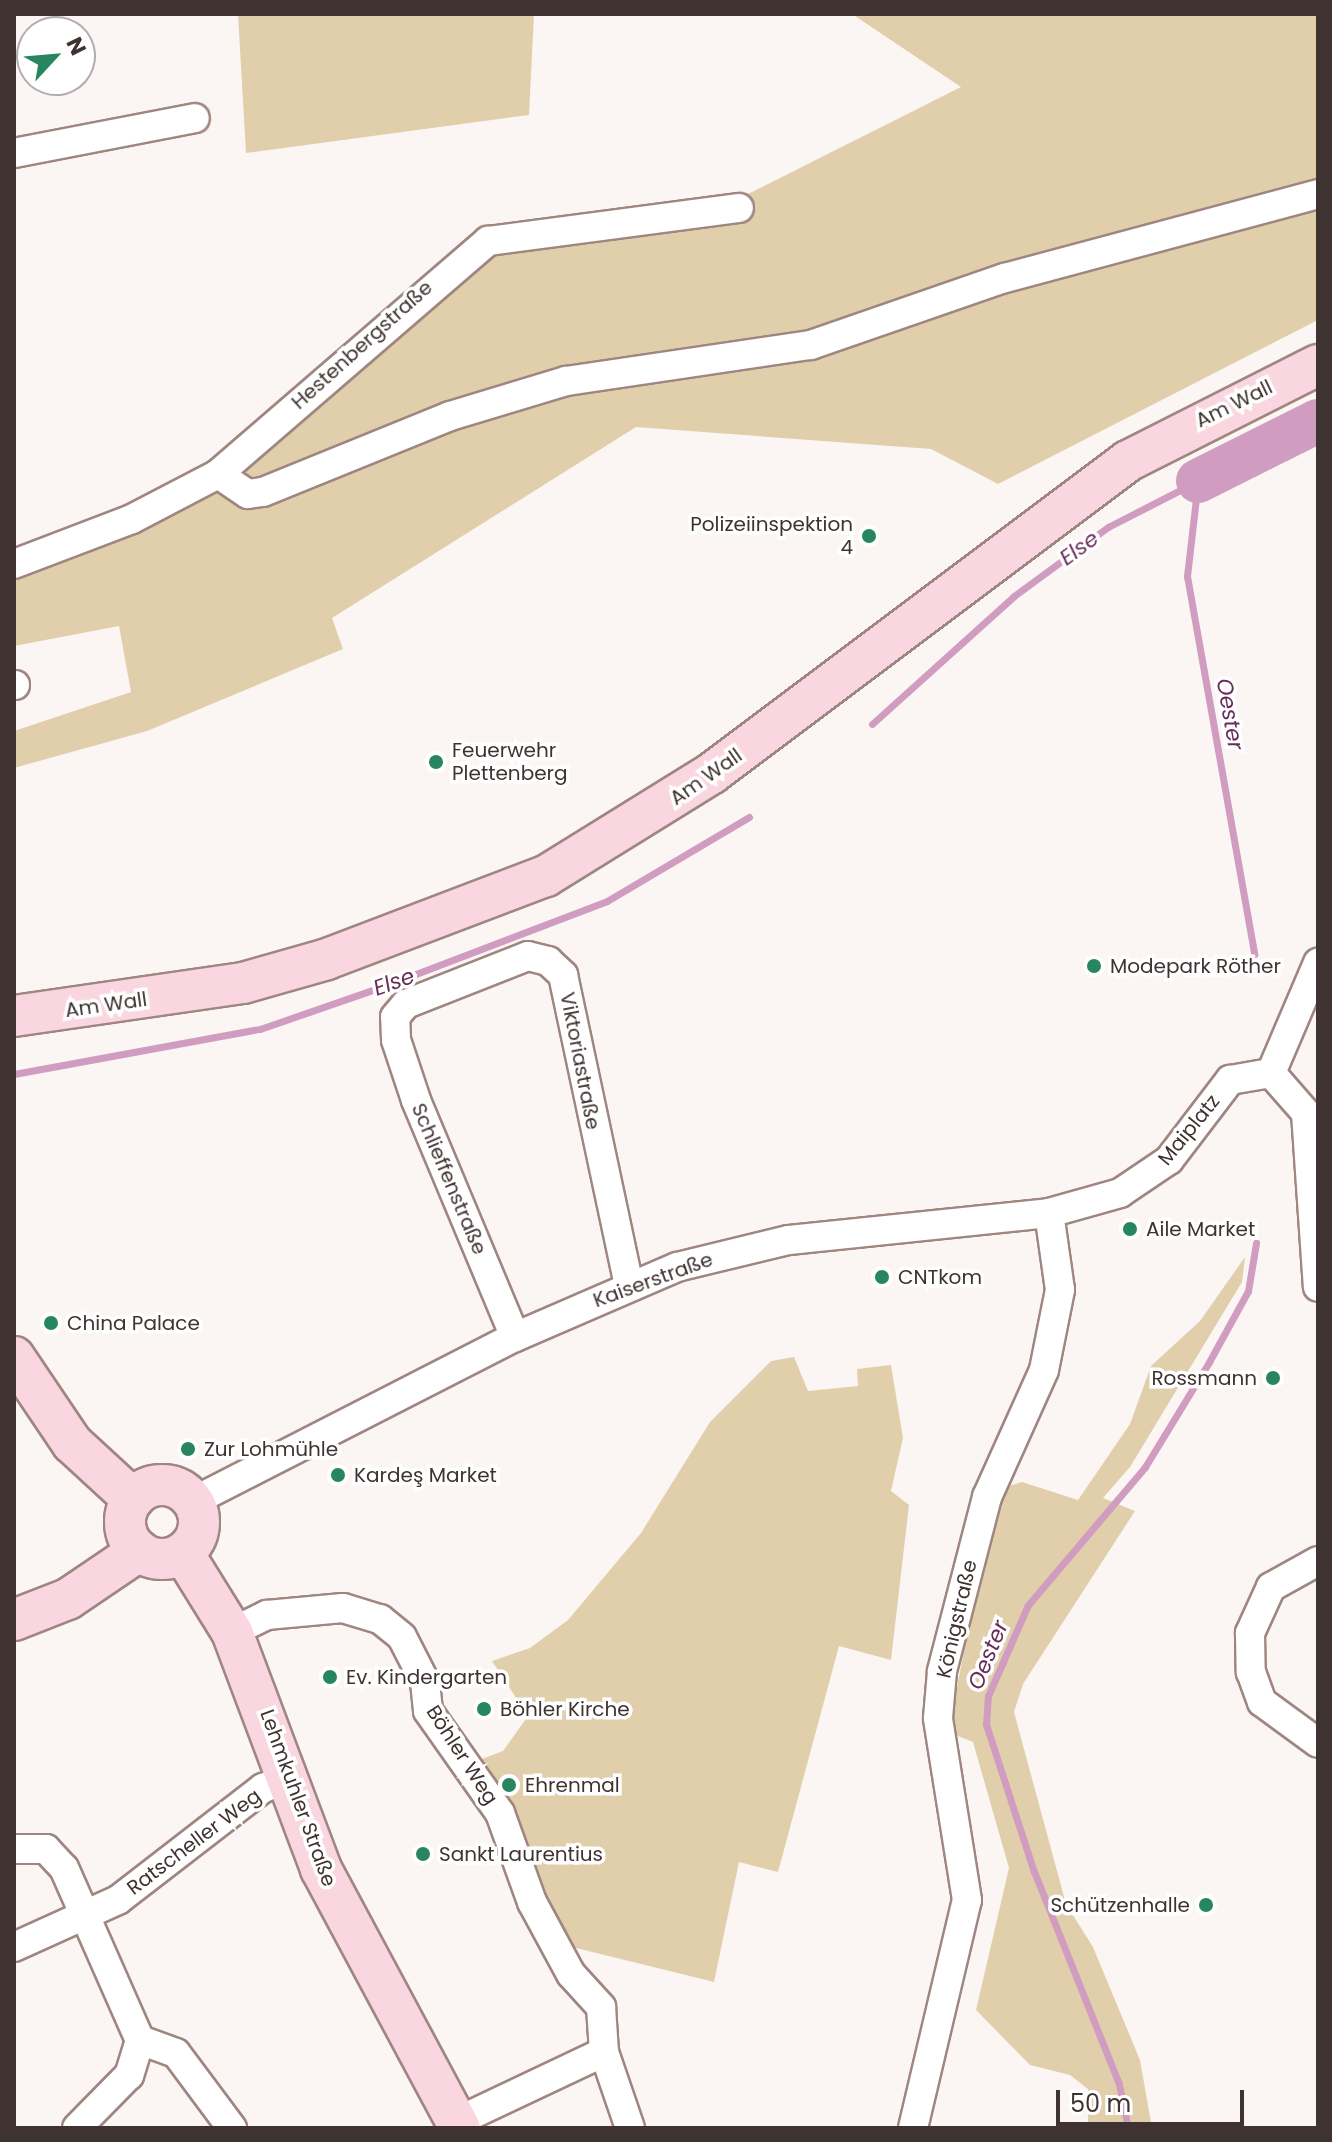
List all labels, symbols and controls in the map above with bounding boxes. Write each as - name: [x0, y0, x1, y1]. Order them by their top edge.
- north arrow: [16, 16, 96, 96]
- text: N: [59, 32, 94, 60]
- street label: Hestenbergstraße: [287, 276, 437, 414]
- street label: Am Wall: [1192, 375, 1276, 433]
- place label: Polizeiinspektion 4: [690, 512, 853, 559]
- water label: Else: [1054, 525, 1104, 571]
- marker: Polizeiinspektion 4: [860, 527, 878, 545]
- water label: Oester: [1211, 676, 1249, 752]
- place label: Feuerwehr Plettenberg: [452, 738, 568, 785]
- street label: Am Wall: [665, 744, 747, 810]
- marker: Feuerwehr Plettenberg: [427, 753, 445, 771]
- place label: Modepark Röther: [1110, 954, 1281, 978]
- marker: Modepark Röther: [1085, 957, 1103, 975]
- water label: Else: [370, 962, 418, 1002]
- street label: Am Wall: [64, 987, 148, 1023]
- street label: Viktoriastraße: [555, 990, 605, 1132]
- street label: Maiplatz: [1153, 1090, 1225, 1170]
- street label: Schlieffenstraße: [406, 1100, 492, 1258]
- place label: Aile Market: [1146, 1217, 1255, 1241]
- marker: Aile Market: [1121, 1220, 1139, 1238]
- street label: Kaiserstraße: [590, 1247, 716, 1313]
- place label: CNTkom: [898, 1265, 982, 1289]
- marker: CNTkom: [873, 1268, 891, 1286]
- place label: China Palace: [67, 1311, 200, 1335]
- marker: China Palace: [42, 1314, 60, 1332]
- place label: Rossmann: [1151, 1366, 1257, 1390]
- marker: Rossmann: [1264, 1369, 1282, 1387]
- place label: Zur Lohmühle: [204, 1437, 338, 1461]
- marker: Zur Lohmühle: [179, 1440, 197, 1458]
- place label: Kardeş Market: [354, 1463, 497, 1487]
- marker: Kardeş Market: [329, 1466, 347, 1484]
- street label: Königstraße: [932, 1557, 982, 1681]
- water label: Oester: [962, 1617, 1014, 1693]
- place label: Ev. Kindergarten: [346, 1665, 507, 1689]
- marker: Ev. Kindergarten: [321, 1668, 339, 1686]
- place label: Böhler Kirche: [500, 1697, 630, 1721]
- marker: Böhler Kirche: [475, 1700, 493, 1718]
- street label: Böhler Weg: [421, 1701, 503, 1809]
- street label: Lehmkuhler Straße: [255, 1706, 341, 1890]
- place label: Ehrenmal: [525, 1773, 620, 1797]
- marker: Ehrenmal: [500, 1776, 518, 1794]
- street label: Ratscheller Weg: [122, 1784, 266, 1900]
- place label: Sankt Laurentius: [439, 1842, 603, 1866]
- marker: Sankt Laurentius: [414, 1845, 432, 1863]
- place label: Schützenhalle: [1050, 1893, 1190, 1917]
- marker: Schützenhalle: [1197, 1896, 1215, 1914]
- scale bar: [1060, 2074, 1248, 2124]
- text: 50 m: [1070, 2087, 1131, 2120]

